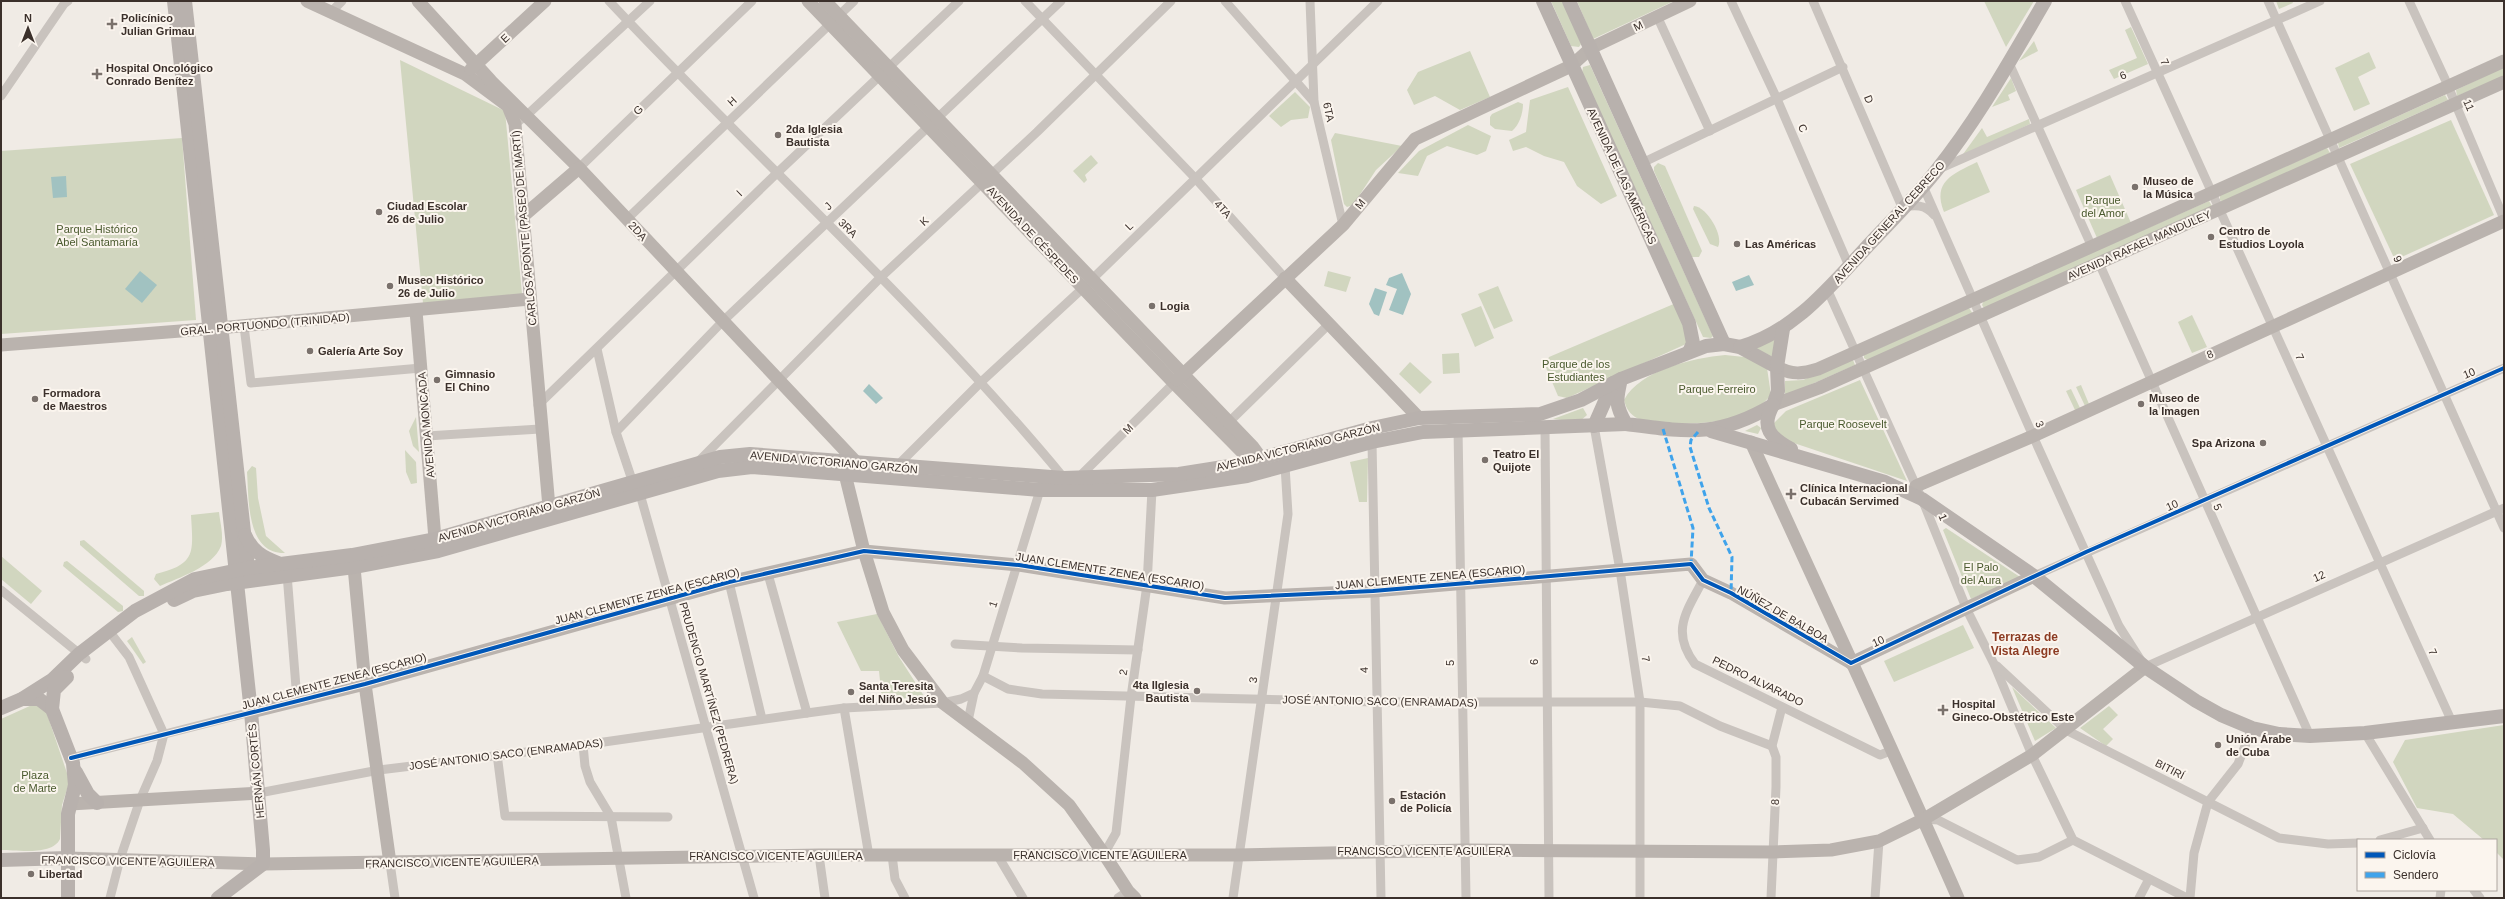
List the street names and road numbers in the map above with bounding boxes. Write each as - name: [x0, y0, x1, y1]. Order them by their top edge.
- street label: M: [1631, 19, 1645, 33]
- street label: E: [498, 31, 512, 45]
- street label: 7: [2158, 57, 2172, 67]
- street label: 6: [2118, 68, 2128, 82]
- street label: D: [1862, 93, 1876, 105]
- street label: H: [725, 94, 739, 108]
- street label: 11: [2461, 97, 2477, 113]
- street label: 6TA: [1321, 101, 1337, 123]
- street label: G: [631, 103, 645, 117]
- street label: AVENIDA DE LAS AMÉRICAS: [1585, 106, 1659, 246]
- street label: C: [1796, 122, 1810, 134]
- street label: CARLOS APONTE (PASEO DE MARTÍ): [509, 130, 539, 326]
- street label: AVENIDA GENERAL CEBRECO: [1831, 158, 1947, 285]
- street label: AVENIDA DE CÉSPEDES: [985, 184, 1081, 286]
- street label: I: [734, 188, 744, 198]
- street label: M: [1352, 197, 1368, 211]
- street label: 4TA: [1212, 198, 1234, 221]
- street label: J: [822, 200, 834, 212]
- street label: AVENIDA RAFAEL MANDULEY: [2065, 208, 2213, 282]
- street label: K: [917, 214, 931, 228]
- street label: 3RA: [836, 216, 860, 240]
- street label: 2DA: [626, 219, 650, 243]
- street label: L: [1123, 220, 1135, 232]
- street label: 9: [2391, 254, 2405, 264]
- street label: GRAL. PORTUONDO (TRINIDAD): [180, 311, 350, 337]
- street label: 8: [2205, 347, 2215, 361]
- street label: 7: [2293, 352, 2307, 362]
- street label: 10: [2461, 365, 2477, 381]
- street label: AVENIDA MONCADA: [415, 371, 437, 478]
- street label: 3: [2033, 419, 2047, 429]
- street label: AVENIDA VICTORIANO GARZÓN: [1215, 421, 1381, 473]
- street label: M: [1121, 422, 1135, 436]
- street label: AVENIDA VICTORIANO GARZÓN: [750, 449, 918, 475]
- street label: AVENIDA VICTORIANO GARZÓN: [436, 486, 602, 544]
- street label: 10: [2164, 497, 2180, 513]
- street label: 5: [2211, 502, 2225, 512]
- street label: 1: [1936, 512, 1950, 522]
- street label: JUAN CLEMENTE ZENEA (ESCARIO): [1015, 550, 1205, 592]
- street label: JUAN CLEMENTE ZENEA (ESCARIO): [1334, 563, 1526, 591]
- street label: JUAN CLEMENTE ZENEA (ESCARIO): [553, 566, 741, 626]
- street label: 12: [2311, 568, 2327, 584]
- street label: NÚÑEZ DE BALBOA: [1735, 583, 1831, 645]
- street label: 1: [986, 599, 1000, 609]
- street label: PRUDENCIO MARTÍNEZ (PEDRERA): [677, 601, 741, 785]
- street label: 10: [1870, 633, 1886, 649]
- street label: 7: [2426, 647, 2440, 657]
- street label: JUAN CLEMENTE ZENEA (ESCARIO): [240, 651, 428, 711]
- street label: PEDRO ALVARADO: [1711, 654, 1806, 708]
- street label: 7: [1640, 655, 1652, 663]
- street label: 6: [1528, 659, 1540, 665]
- street label: 5: [1444, 660, 1456, 666]
- street label: 4: [1358, 667, 1370, 673]
- street label: 2: [1117, 668, 1129, 676]
- street label: 3: [1247, 676, 1259, 684]
- street label: JOSÉ ANTONIO SACO (ENRAMADAS): [1282, 693, 1478, 709]
- street label: HERNÁN CORTÉS: [246, 723, 266, 819]
- street label: JOSÉ ANTONIO SACO (ENRAMADAS): [408, 736, 604, 772]
- street label: BITIRÍ: [2153, 757, 2187, 782]
- street label: 8: [1769, 799, 1781, 805]
- street label: FRANCISCO VICENTE AGUILERA: [1337, 845, 1511, 857]
- street label: FRANCISCO VICENTE AGUILERA: [1013, 849, 1187, 861]
- street label: FRANCISCO VICENTE AGUILERA: [689, 850, 863, 862]
- street label: FRANCISCO VICENTE AGUILERA: [41, 853, 216, 869]
- street label: FRANCISCO VICENTE AGUILERA: [365, 854, 540, 870]

